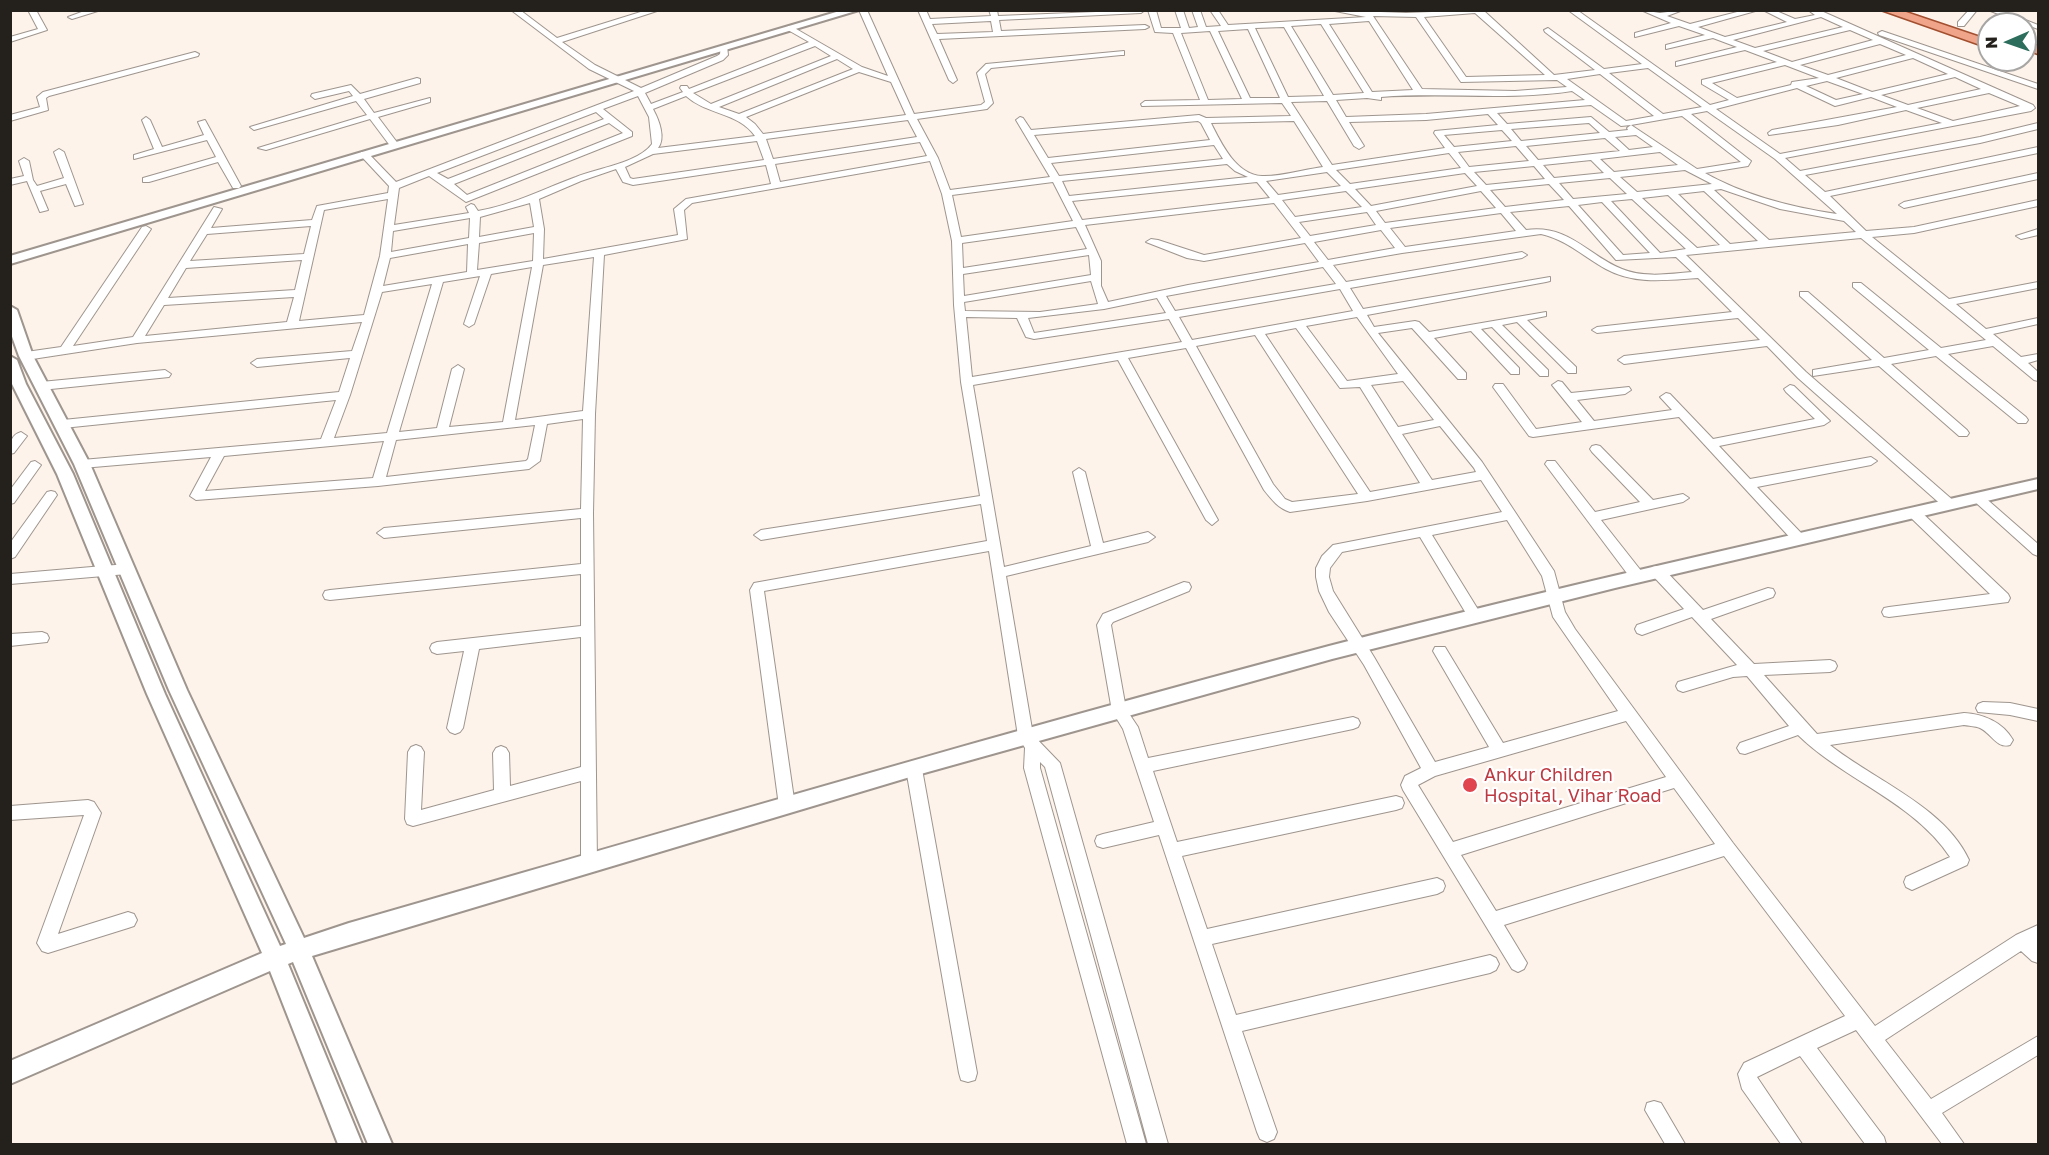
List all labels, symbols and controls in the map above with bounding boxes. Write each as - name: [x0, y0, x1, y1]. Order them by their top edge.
- north arrow: [1977, 12, 2037, 72]
- text: N: [1981, 36, 2001, 49]
- place label: Ankur Children Hospital, Vihar Road: [1484, 764, 1662, 806]
- marker: Ankur Children Hospital, Vihar Road: [1461, 776, 1479, 794]

